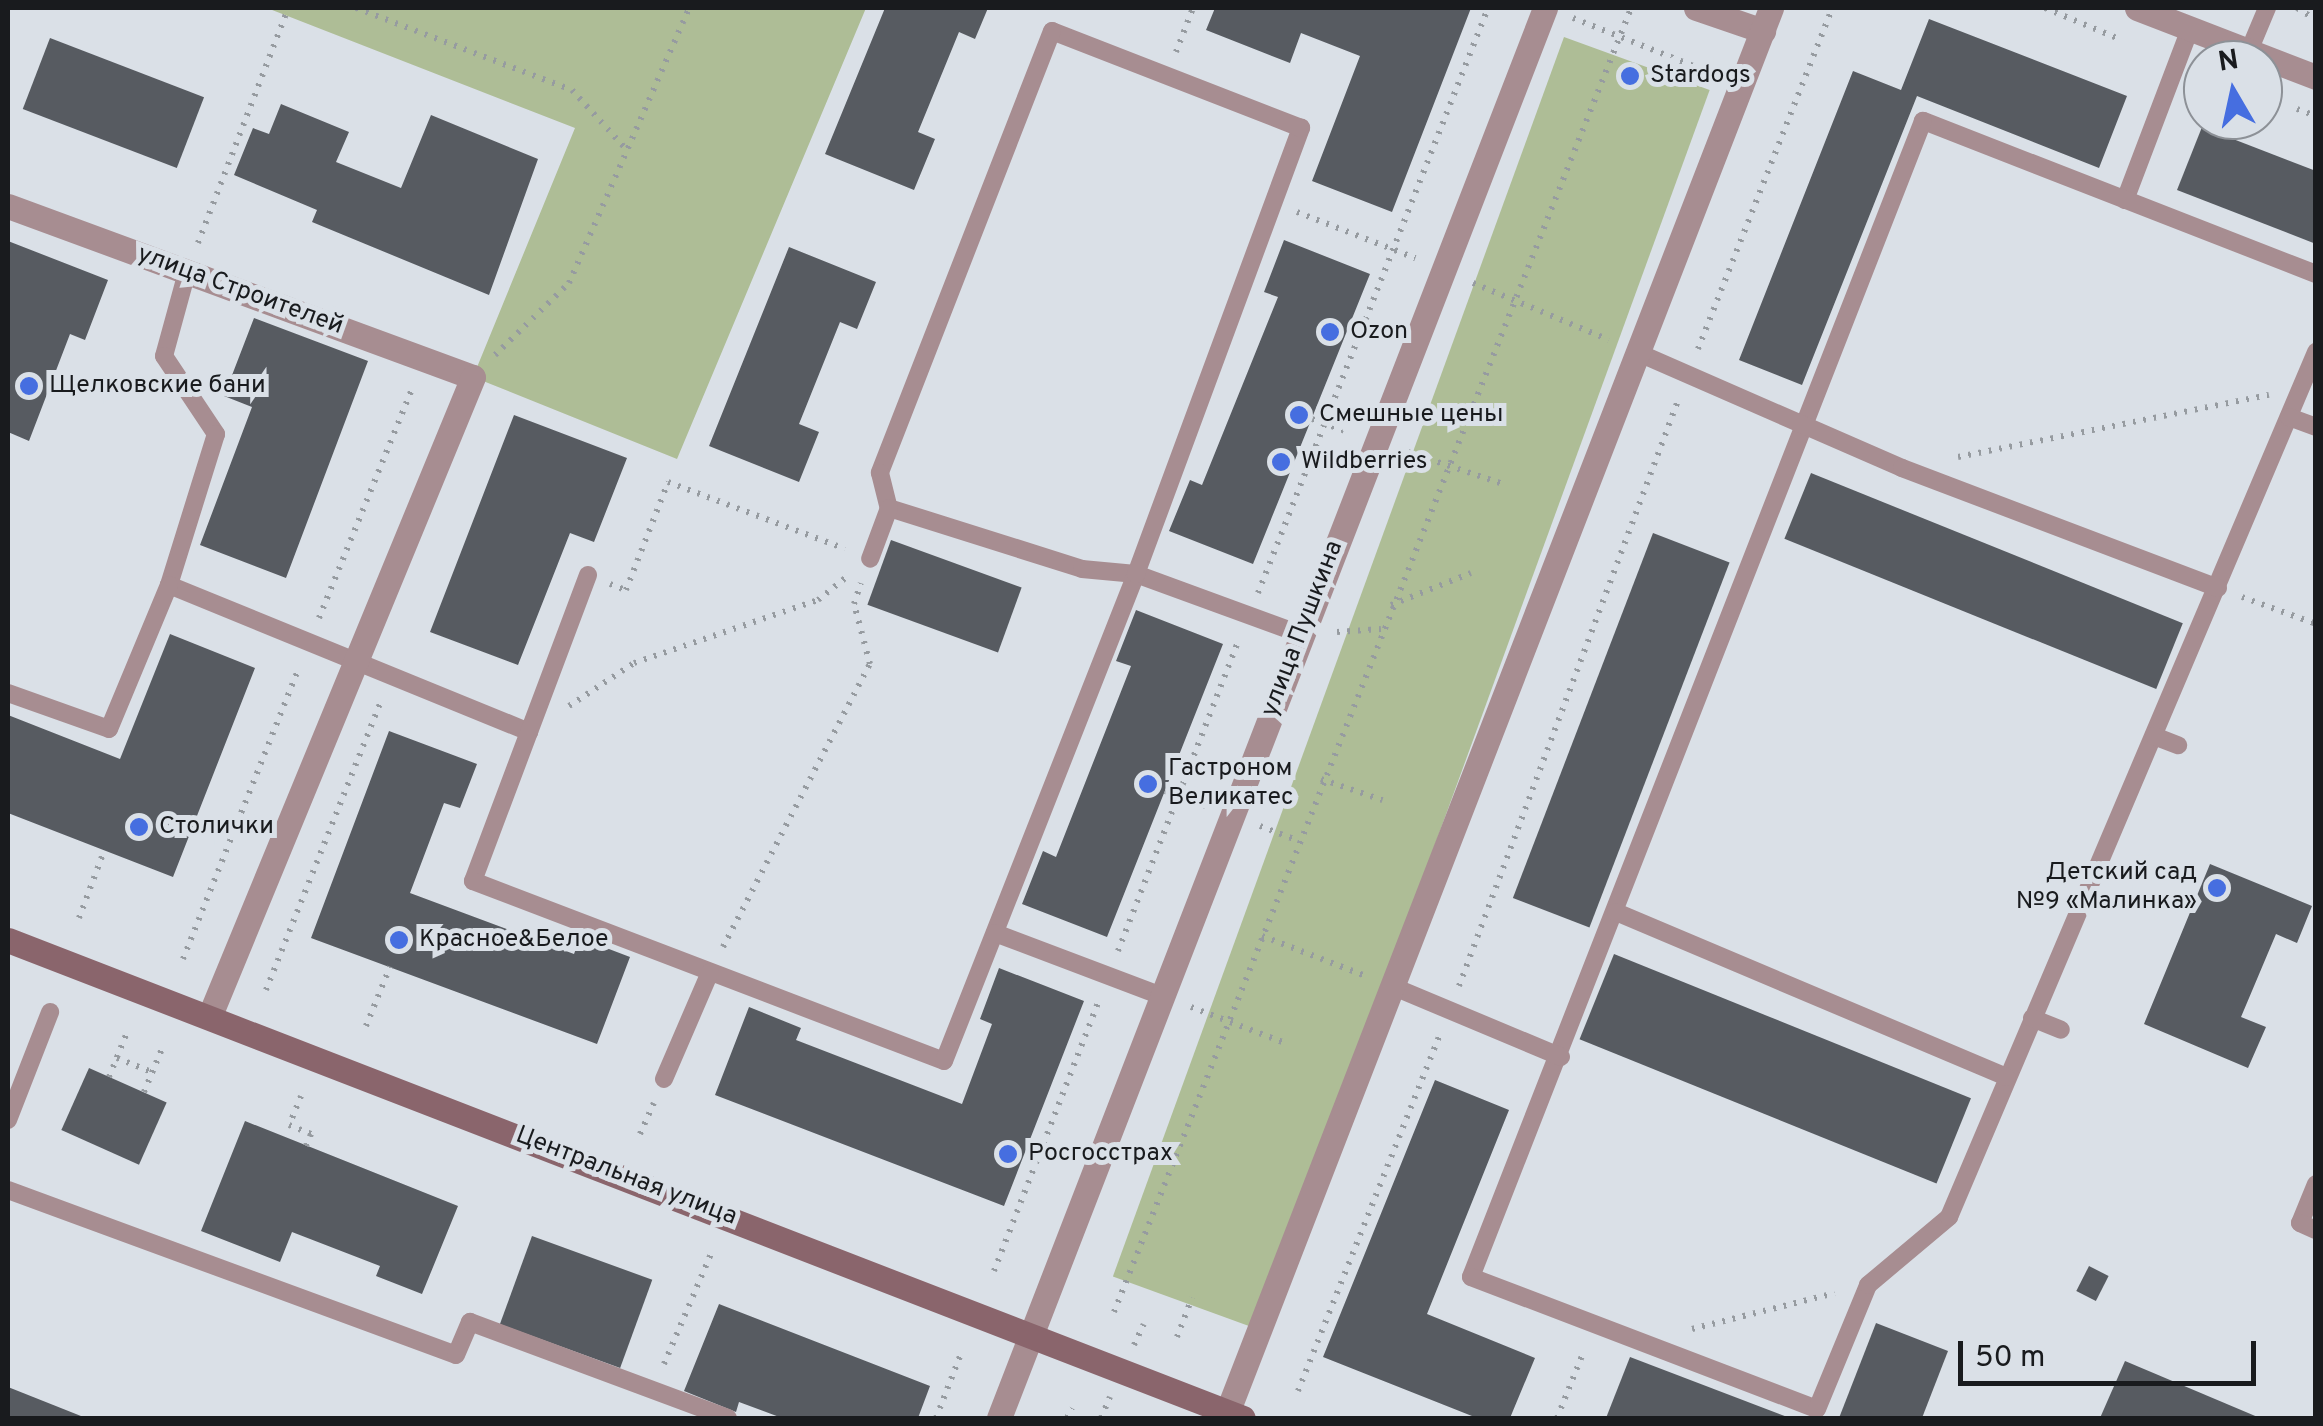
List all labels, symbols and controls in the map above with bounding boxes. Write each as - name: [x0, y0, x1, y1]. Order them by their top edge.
- north arrow: [2183, 40, 2283, 140]
- text: N: [2216, 43, 2241, 82]
- place label: Stardogs: [1650, 61, 1751, 91]
- marker: Stardogs: [1619, 65, 1641, 87]
- street label: улица Строителей: [133, 240, 347, 342]
- place label: Ozon: [1350, 317, 1408, 347]
- marker: Ozon: [1319, 321, 1341, 343]
- place label: Щелковские бани: [49, 371, 266, 401]
- marker: Щелковские бани: [18, 375, 40, 397]
- place label: Смешные цены: [1319, 400, 1503, 430]
- marker: Смешные цены: [1288, 404, 1310, 426]
- place label: Wildberries: [1301, 447, 1428, 477]
- marker: Wildberries: [1270, 451, 1292, 473]
- street label: улица Пушкина: [1256, 537, 1350, 721]
- place label: Гастроном Великатес: [1168, 755, 1294, 814]
- marker: Гастроном Великатес: [1137, 773, 1159, 795]
- place label: Столички: [159, 812, 274, 842]
- marker: Столички: [128, 816, 150, 838]
- place label: Детский сад №9 «Малинка»: [2016, 859, 2197, 918]
- marker: Детский сад №9 «Малинка»: [2206, 877, 2228, 899]
- place label: Красное&Белое: [419, 925, 608, 955]
- marker: Красное&Белое: [388, 929, 410, 951]
- street label: Центральная улица: [511, 1121, 741, 1233]
- place label: Росгосстрах: [1028, 1139, 1173, 1169]
- marker: Росгосстрах: [997, 1143, 1019, 1165]
- scale bar: [1963, 1321, 2260, 1383]
- text: 50 m: [1975, 1340, 2045, 1377]

